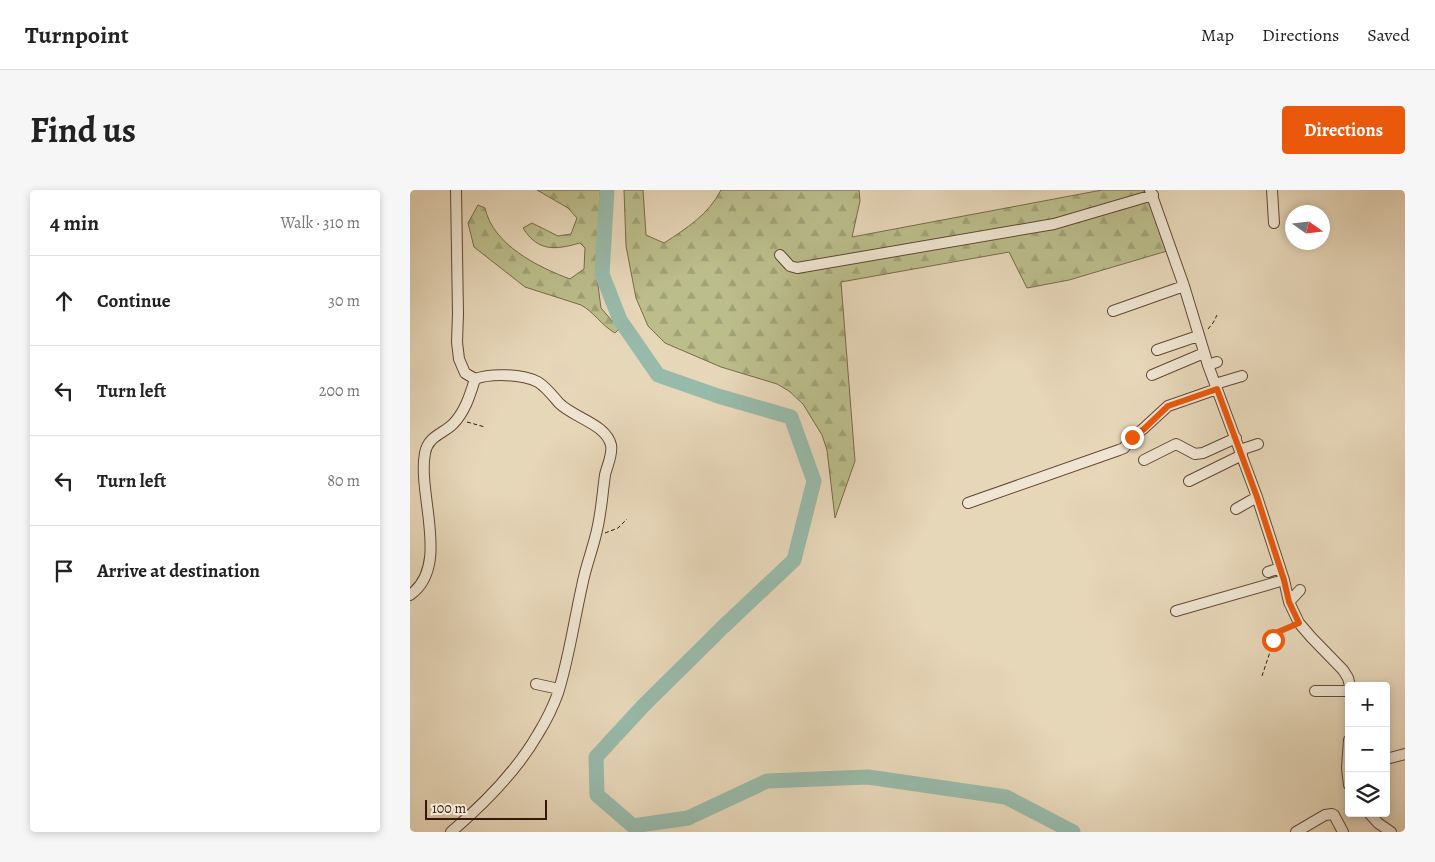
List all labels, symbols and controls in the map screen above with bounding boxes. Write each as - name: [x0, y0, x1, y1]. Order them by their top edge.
- text: Turnpoint: [25, 19, 129, 51]
- text: Map: [1201, 23, 1234, 47]
- text: Directions: [1262, 23, 1339, 47]
- text: Saved: [1367, 23, 1410, 47]
- text: Find us: [30, 106, 136, 154]
- button: Directions: [1282, 106, 1405, 154]
- north arrow: [1285, 205, 1330, 250]
- text: 4 min: [50, 209, 99, 237]
- text: Walk · 310 m: [280, 212, 360, 234]
- icon: ahead: [50, 287, 78, 315]
- text: Continue: [97, 288, 171, 314]
- text: 30 m: [328, 290, 360, 312]
- icon: left: [50, 377, 78, 405]
- text: Turn left: [97, 378, 166, 404]
- text: 200 m: [319, 380, 360, 402]
- route end: [1121, 426, 1144, 449]
- icon: left: [50, 467, 78, 495]
- text: Turn left: [97, 468, 166, 494]
- text: 80 m: [327, 470, 360, 492]
- icon: arrive: [50, 557, 78, 585]
- text: Arrive at destination: [97, 558, 260, 584]
- route start: [1262, 629, 1285, 652]
- map controls: [1345, 682, 1390, 817]
- button: +: [1345, 682, 1390, 727]
- button: −: [1345, 727, 1390, 772]
- button: layers: [1345, 772, 1390, 817]
- scale bar: [425, 797, 548, 820]
- text: 100 m: [432, 799, 466, 818]

